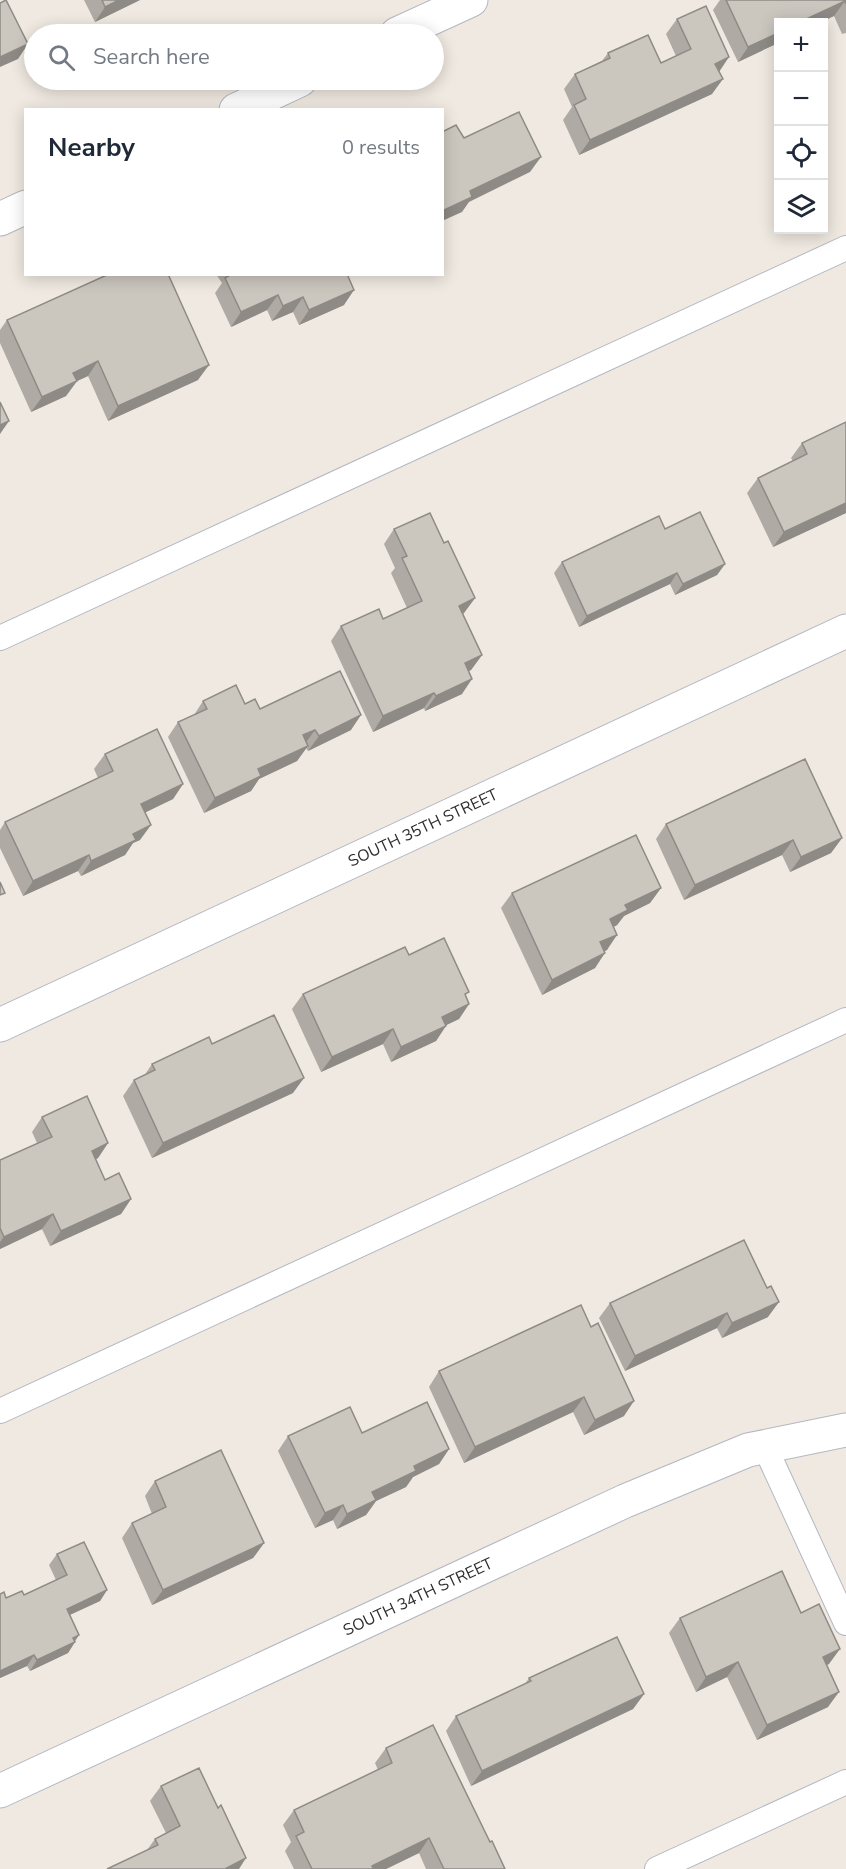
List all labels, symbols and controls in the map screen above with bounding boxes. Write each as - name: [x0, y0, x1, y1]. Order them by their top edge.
- map controls: [774, 18, 828, 234]
- button: +: [774, 18, 828, 72]
- search box: [24, 24, 444, 90]
- icon: search: [45, 41, 78, 74]
- text: Search here: [93, 42, 210, 72]
- button: −: [774, 72, 828, 126]
- button: locate: [774, 126, 828, 180]
- text: Nearby: [48, 130, 135, 165]
- text: 0 results: [342, 134, 420, 161]
- button: layers: [774, 180, 828, 234]
- street label: SOUTH 35TH STREET: [345, 783, 502, 872]
- street label: SOUTH 34TH STREET: [340, 1552, 497, 1641]

